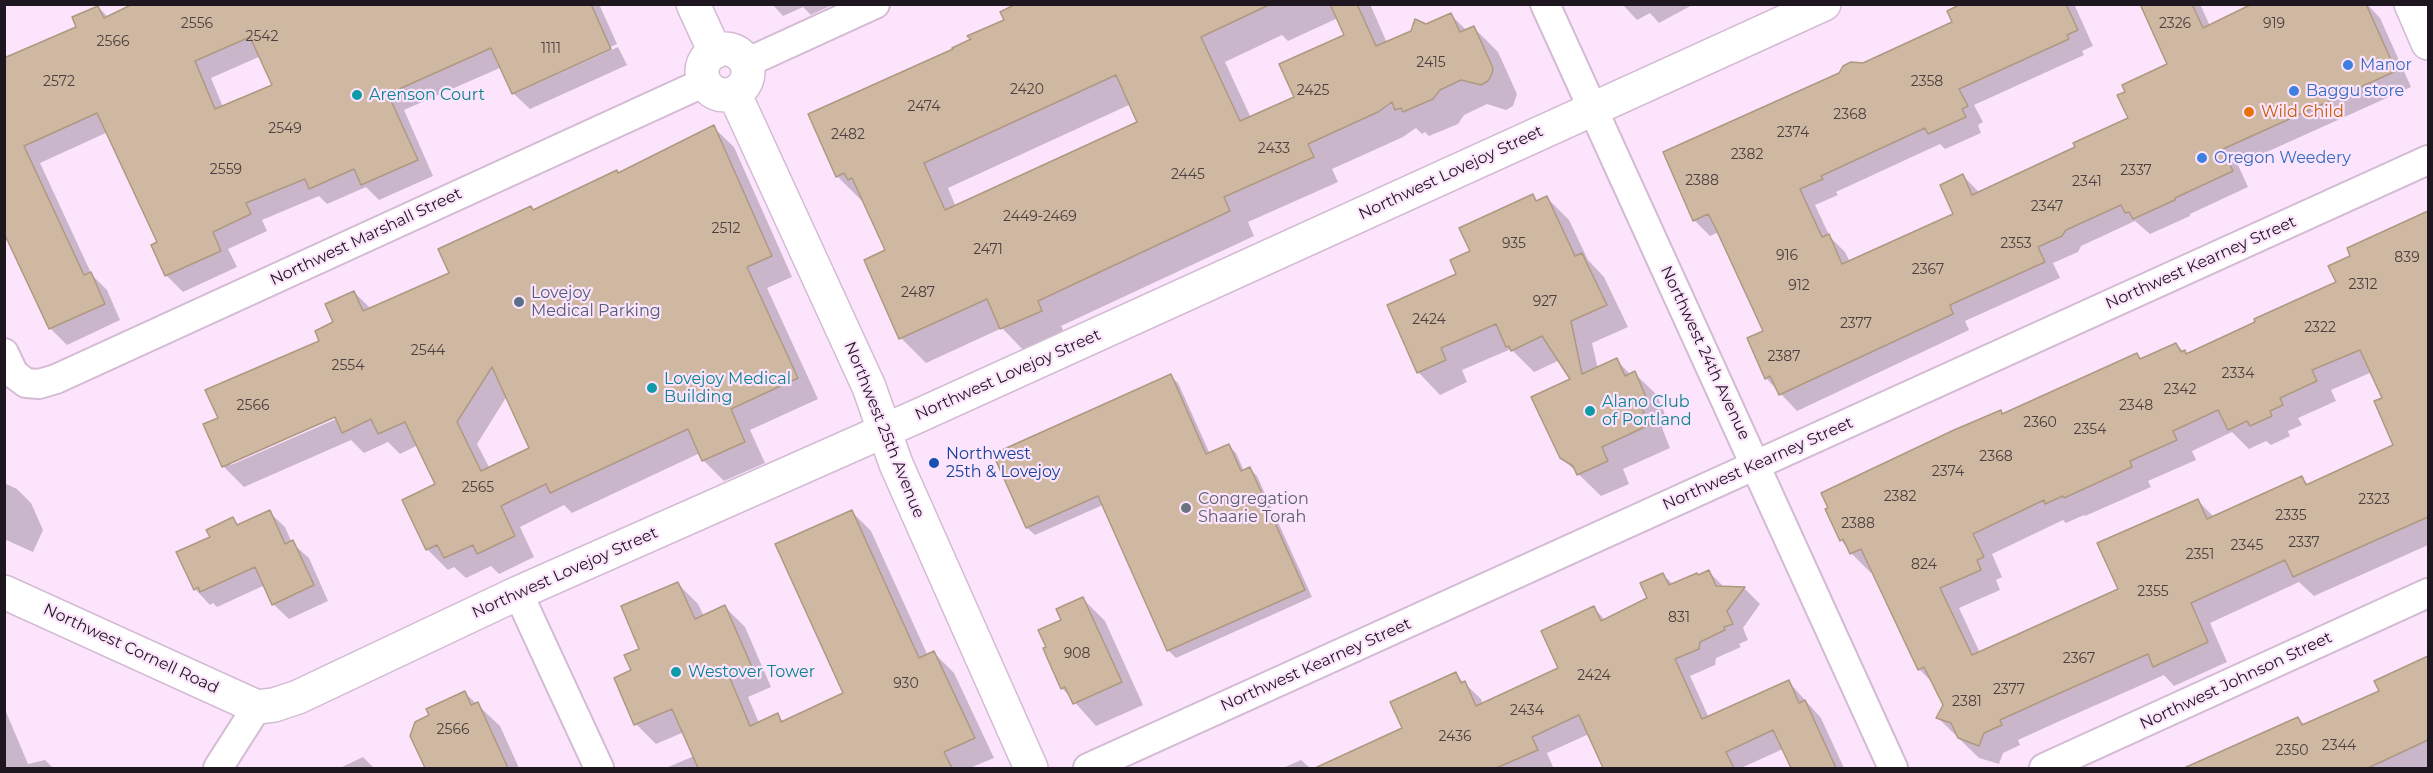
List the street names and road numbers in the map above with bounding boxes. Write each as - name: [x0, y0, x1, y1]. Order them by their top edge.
- street label: Northwest Lovejoy Street: [1356, 122, 1546, 224]
- street label: Northwest Marshall Street: [267, 184, 465, 290]
- street label: Northwest Kearney Street: [2103, 212, 2299, 314]
- street label: Northwest 24th Avenue: [1656, 263, 1754, 443]
- street label: Northwest Lovejoy Street: [912, 325, 1104, 425]
- street label: Northwest 25th Avenue: [840, 339, 928, 521]
- street label: Northwest Kearney Street: [1660, 413, 1856, 515]
- street label: Northwest Lovejoy Street: [469, 523, 661, 623]
- street label: Northwest Cornell Road: [40, 600, 222, 698]
- street label: Northwest Kearney Street: [1218, 614, 1414, 716]
- street label: Northwest Johnson Street: [2137, 628, 2335, 734]

